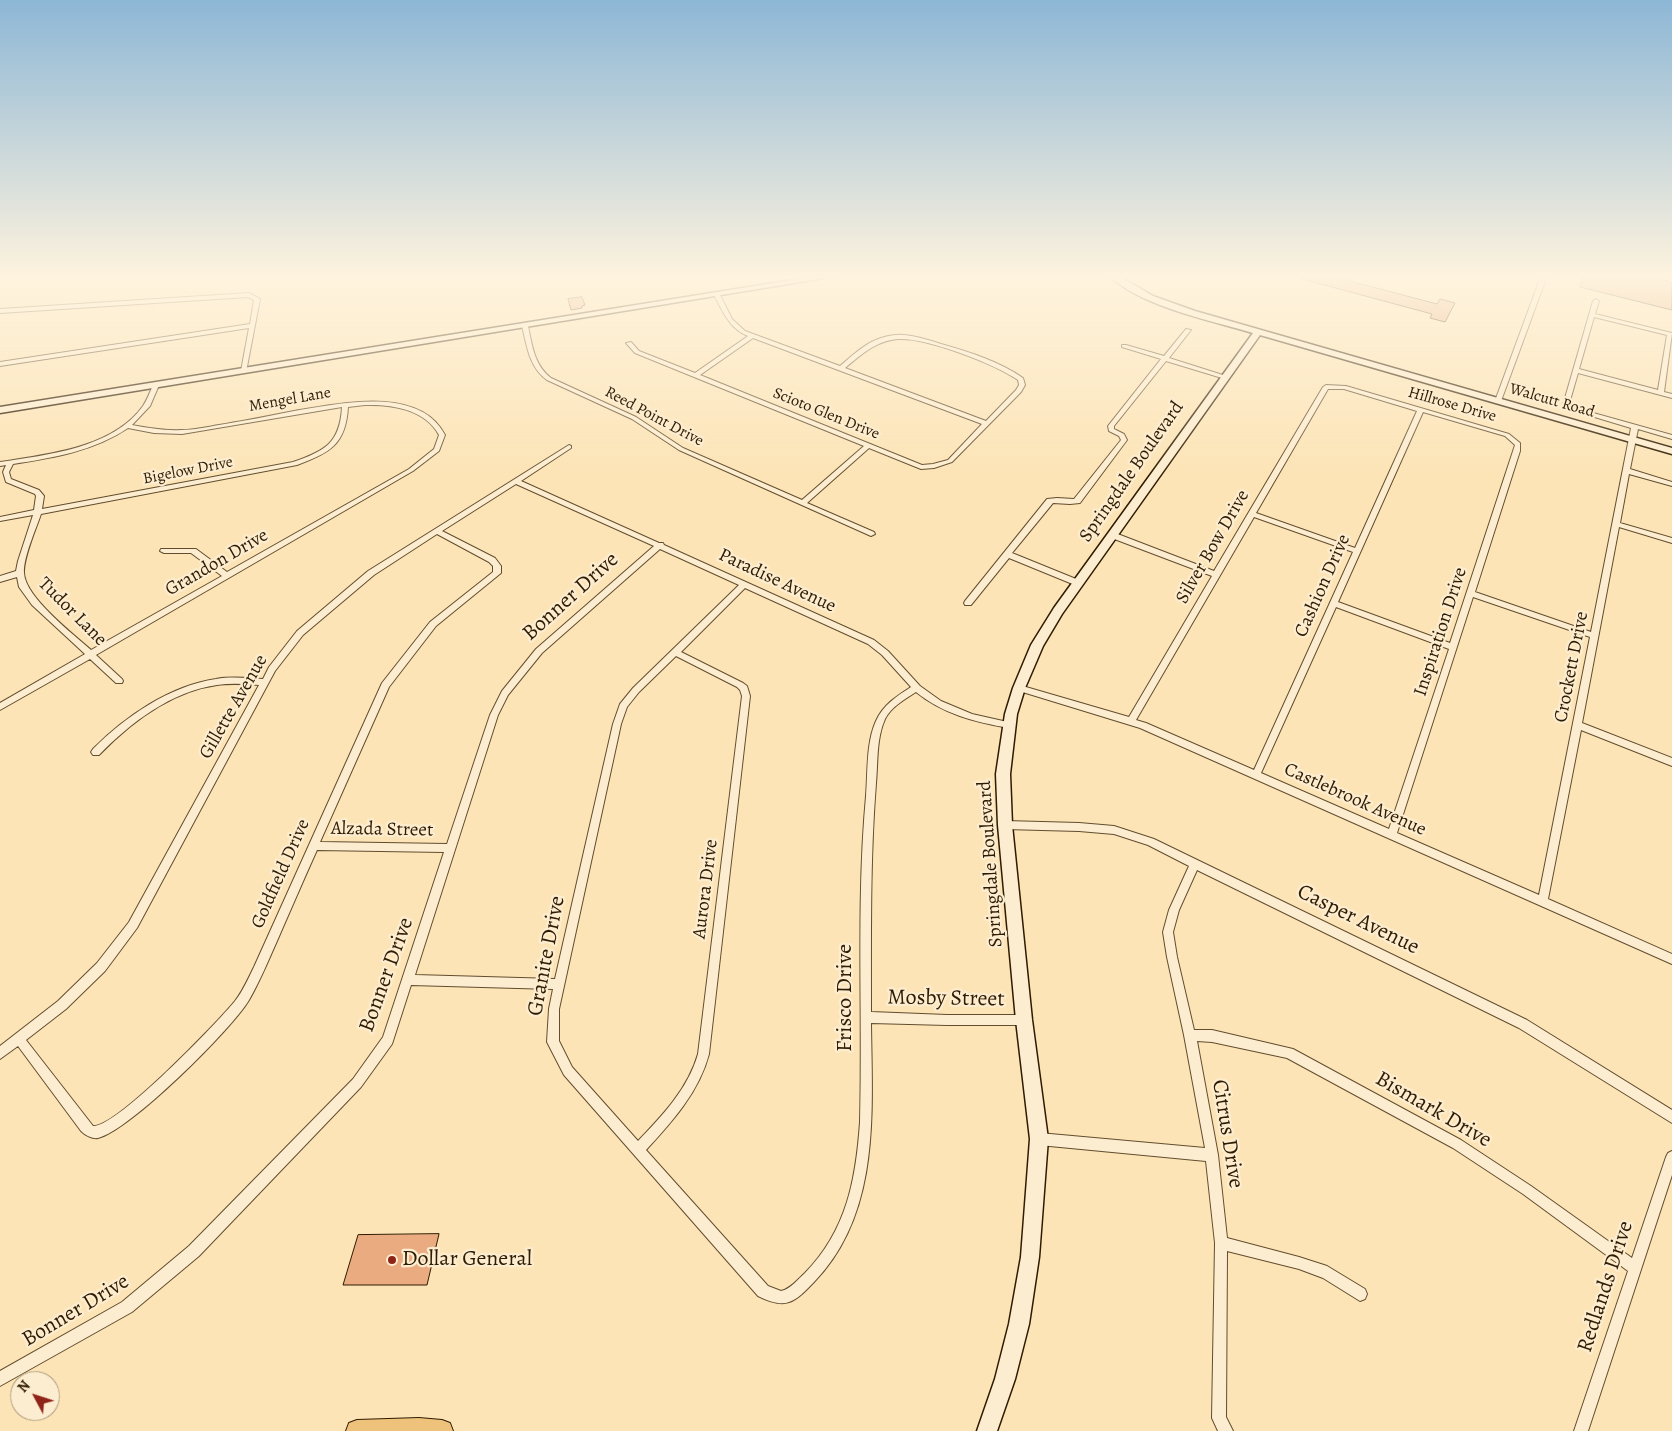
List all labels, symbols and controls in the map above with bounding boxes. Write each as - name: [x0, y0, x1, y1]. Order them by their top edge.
- street label: Walcutt Road: [1507, 380, 1597, 422]
- street label: Mengel Lane: [247, 383, 333, 417]
- street label: Reed Point Drive: [601, 383, 707, 451]
- street label: Hillrose Drive: [1406, 383, 1498, 427]
- street label: Scioto Glen Drive: [770, 384, 882, 444]
- street label: Springdale Boulevard: [1075, 397, 1189, 547]
- street label: Bigelow Drive: [141, 453, 235, 489]
- street label: Silver Bow Drive: [1171, 486, 1255, 608]
- street label: Grandon Drive: [161, 524, 273, 602]
- street label: Cashion Drive: [1290, 531, 1356, 641]
- street label: Paradise Avenue: [715, 544, 839, 618]
- street label: Bonner Drive: [518, 547, 624, 647]
- street label: Inspiration Drive: [1409, 565, 1473, 699]
- street label: Tudor Lane: [33, 573, 111, 651]
- street label: Crockett Drive: [1550, 610, 1594, 724]
- street label: Gillette Avenue: [195, 651, 273, 763]
- street label: Castlebrook Avenue: [1280, 758, 1430, 842]
- street label: Springdale Boulevard: [974, 780, 1008, 948]
- street label: Goldfield Drive: [247, 816, 315, 932]
- street label: Alzada Street: [331, 818, 433, 842]
- street label: Aurora Drive: [689, 838, 723, 940]
- street label: Casper Avenue: [1293, 879, 1423, 961]
- street label: Granite Drive: [522, 894, 572, 1018]
- street label: Bonner Drive: [354, 914, 420, 1036]
- street label: Frisco Drive: [833, 944, 859, 1052]
- street label: Mosby Street: [887, 985, 1005, 1013]
- street label: Bismark Drive: [1370, 1066, 1496, 1154]
- street label: Citrus Drive: [1205, 1078, 1249, 1190]
- street label: Redlands Drive: [1572, 1218, 1640, 1356]
- place label: Dollar General: [402, 1247, 532, 1273]
- marker: Dollar General: [386, 1254, 398, 1266]
- street label: Bonner Drive: [18, 1269, 134, 1353]
- north arrow: [10, 1371, 60, 1421]
- text: N: [13, 1377, 34, 1397]

